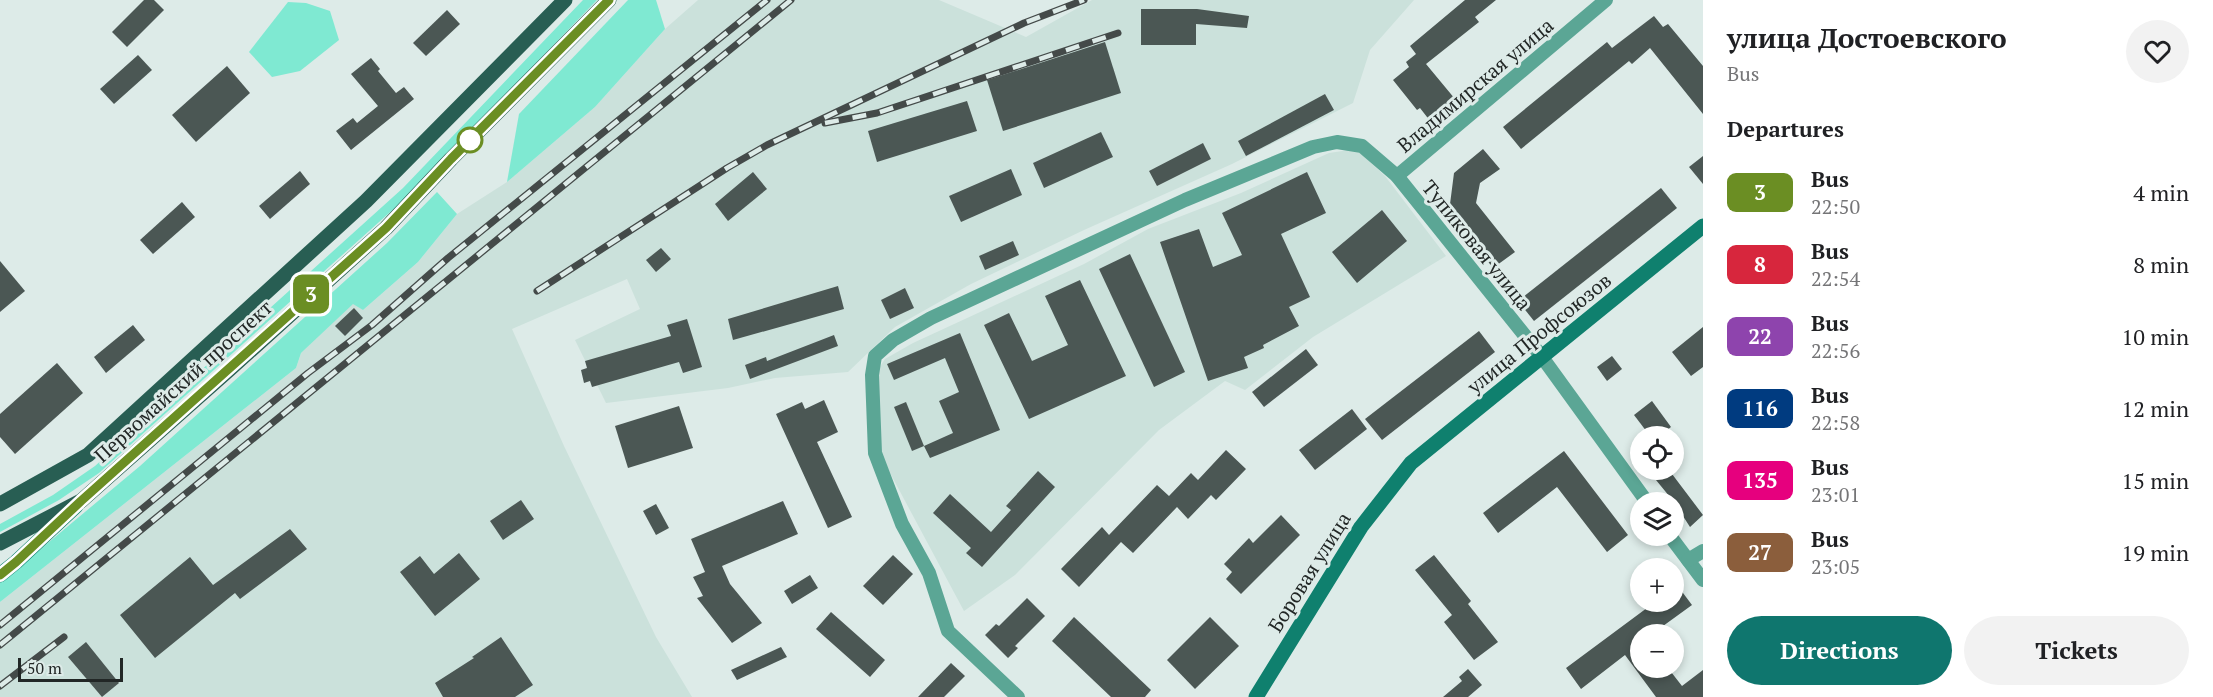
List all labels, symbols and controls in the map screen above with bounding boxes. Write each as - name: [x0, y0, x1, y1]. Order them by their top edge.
- street label: Владимирская улица: [1391, 12, 1559, 158]
- text: улица Достоевского: [1727, 19, 2007, 56]
- button: heart: [2126, 20, 2189, 83]
- text: Bus: [1727, 60, 1759, 87]
- text: Departures: [1727, 114, 1844, 143]
- unlabelled marker: [457, 127, 483, 153]
- text: Bus: [1811, 164, 1849, 193]
- street label: Тупиковая улица: [1416, 174, 1538, 316]
- text: 3: [1754, 178, 1766, 206]
- text: 4 min: [2133, 178, 2189, 207]
- text: 22:50: [1811, 193, 1860, 220]
- text: Bus: [1811, 236, 1849, 265]
- text: 8: [1754, 250, 1766, 278]
- text: 8 min: [2133, 250, 2189, 279]
- text: 22:54: [1811, 265, 1860, 292]
- street label: улица Профсоюзов: [1461, 266, 1617, 400]
- line badge: 3: [292, 274, 330, 314]
- text: 3: [305, 280, 317, 308]
- street label: Первомайский проспект: [88, 294, 278, 468]
- text: Bus: [1811, 308, 1849, 337]
- text: 22: [1748, 322, 1772, 350]
- text: 10 min: [2122, 322, 2189, 351]
- text: 22:56: [1811, 337, 1860, 364]
- text: Bus: [1811, 380, 1849, 409]
- text: 116: [1742, 394, 1778, 422]
- text: 12 min: [2122, 394, 2189, 423]
- text: 22:58: [1811, 409, 1860, 436]
- map controls: [1630, 426, 1684, 678]
- button: locate: [1630, 426, 1684, 480]
- text: Bus: [1811, 452, 1849, 481]
- text: 135: [1742, 466, 1778, 494]
- text: 15 min: [2122, 466, 2189, 495]
- text: 23:01: [1811, 481, 1860, 508]
- button: layers: [1630, 492, 1684, 546]
- street label: Боровая улица: [1261, 507, 1357, 637]
- text: Bus: [1811, 524, 1849, 553]
- text: 27: [1748, 538, 1772, 566]
- text: 19 min: [2122, 538, 2189, 567]
- text: 23:05: [1811, 553, 1860, 580]
- button: +: [1630, 558, 1684, 612]
- button: Directions: [1727, 616, 1952, 685]
- button: Tickets: [1964, 616, 2189, 685]
- button: −: [1630, 624, 1684, 678]
- scale bar: [18, 655, 123, 682]
- text: 50 m: [27, 657, 62, 679]

